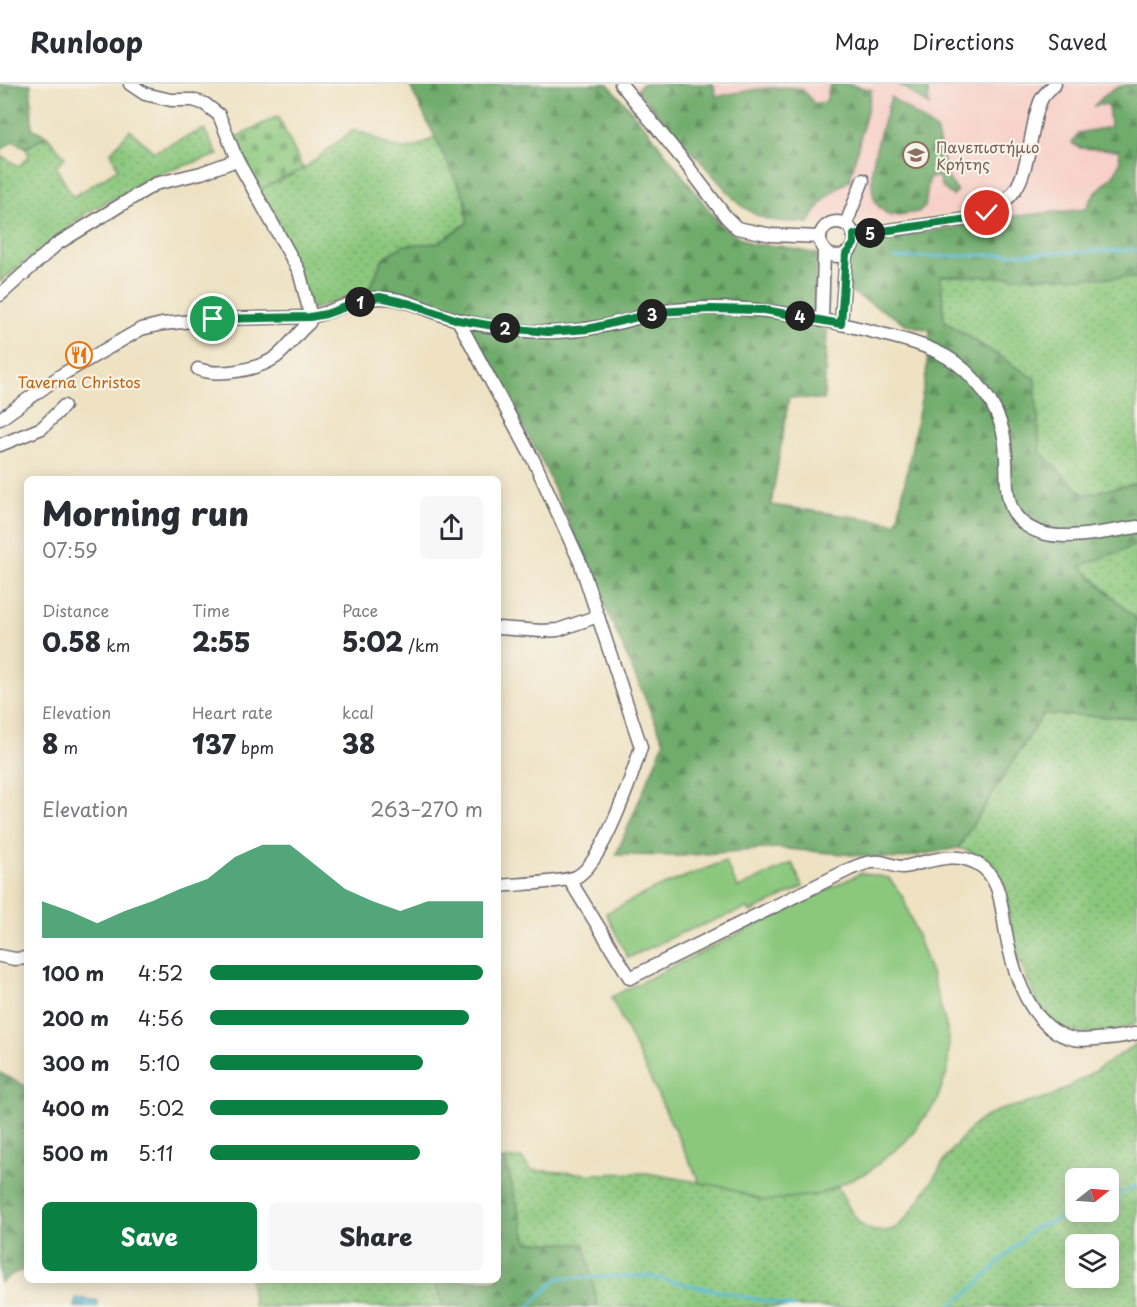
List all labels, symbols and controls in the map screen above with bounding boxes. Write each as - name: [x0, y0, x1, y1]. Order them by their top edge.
- text: Runloop: [30, 20, 143, 63]
- text: Map: [834, 25, 879, 57]
- text: Directions: [912, 25, 1014, 57]
- text: Saved: [1047, 25, 1107, 57]
- place label: Πανεπιστήμιο Κρήτης: [936, 135, 1040, 175]
- school or university icon: Πανεπιστήμιο Κρήτης: [901, 140, 931, 170]
- pin: [961, 187, 1012, 238]
- icon: check: [970, 196, 1003, 229]
- pin: 5: [855, 218, 885, 248]
- text: 5: [865, 221, 875, 245]
- pin: 1: [345, 287, 375, 317]
- text: 1: [356, 290, 364, 314]
- pin: [187, 293, 238, 344]
- pin: 3: [637, 299, 667, 329]
- pin: 4: [785, 301, 815, 331]
- icon: arrive: [196, 302, 229, 335]
- text: 3: [647, 302, 657, 326]
- text: 4: [795, 304, 805, 328]
- pin: 2: [490, 313, 520, 343]
- text: 2: [499, 316, 511, 340]
- restaurant icon: Taverna Christos: [64, 340, 94, 370]
- place label: Taverna Christos: [18, 370, 141, 393]
- text: Morning run: [42, 487, 249, 537]
- button: share: [420, 496, 483, 559]
- text: 07:59: [42, 535, 98, 565]
- text: Distance: [42, 598, 109, 622]
- text: Time: [192, 598, 230, 622]
- text: Pace: [342, 598, 378, 622]
- text: 0.58: [42, 622, 101, 661]
- text: 2:55: [192, 622, 251, 661]
- text: 5:02: [342, 622, 403, 661]
- text: km: [101, 633, 130, 657]
- text: /km: [403, 633, 439, 657]
- text: Elevation: [42, 700, 111, 724]
- text: Heart rate: [192, 700, 273, 724]
- text: kcal: [342, 700, 374, 724]
- text: 8: [42, 724, 58, 763]
- text: 137: [192, 724, 236, 763]
- text: 38: [342, 724, 375, 763]
- text: m: [58, 735, 78, 759]
- text: bpm: [236, 735, 274, 759]
- text: Elevation: [42, 794, 128, 824]
- text: 263–270 m: [370, 794, 483, 824]
- text: 100 m: [42, 958, 104, 988]
- text: 4:52: [138, 958, 183, 988]
- text: 200 m: [42, 1003, 109, 1033]
- text: 4:56: [138, 1003, 184, 1033]
- text: 300 m: [42, 1048, 110, 1078]
- text: 5:10: [138, 1048, 180, 1078]
- text: 400 m: [42, 1093, 110, 1123]
- text: 5:02: [138, 1093, 185, 1123]
- text: 500 m: [42, 1138, 109, 1168]
- text: 5:11: [138, 1138, 173, 1168]
- north arrow: [1065, 1168, 1119, 1222]
- map controls: [1065, 1168, 1119, 1288]
- button: Save: [42, 1202, 257, 1271]
- button: Share: [269, 1202, 483, 1271]
- button: layers: [1065, 1234, 1119, 1288]

